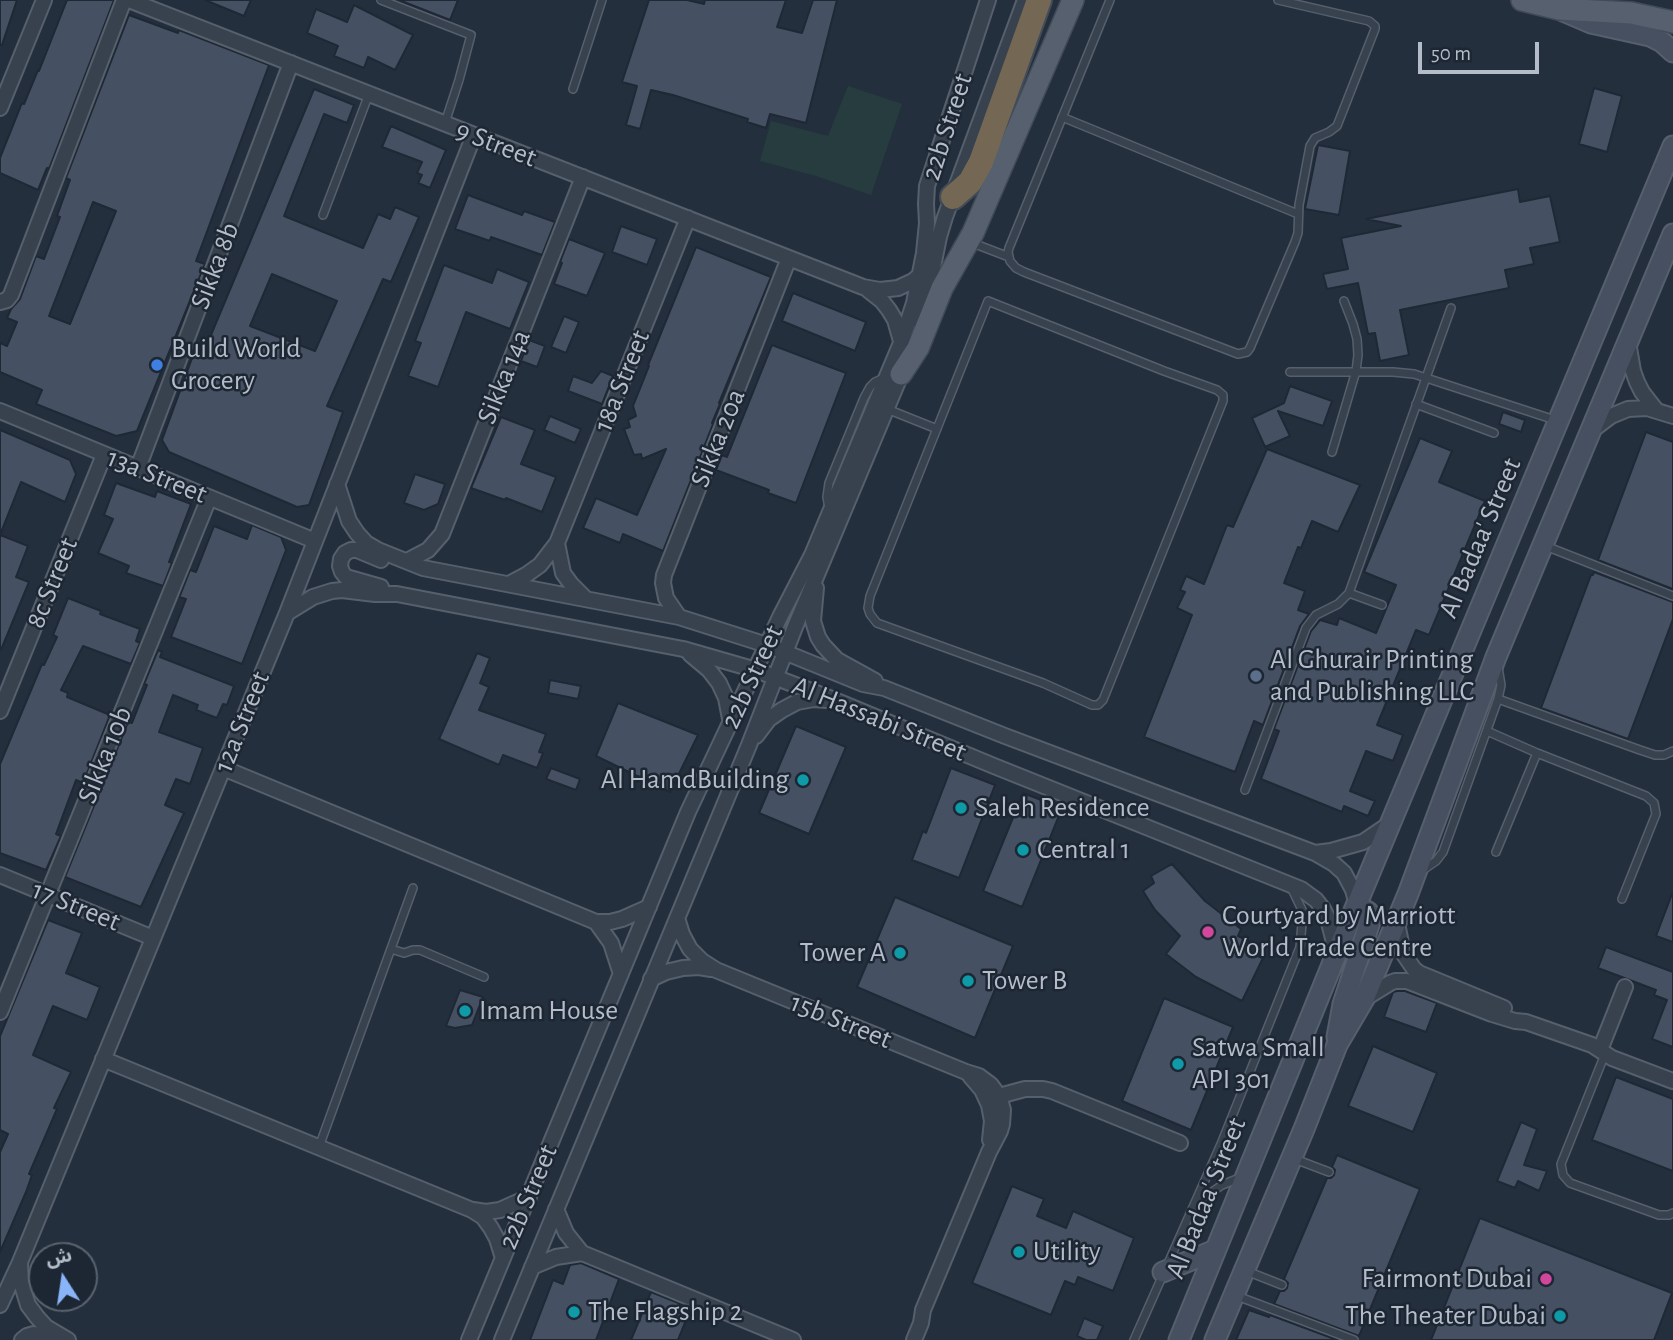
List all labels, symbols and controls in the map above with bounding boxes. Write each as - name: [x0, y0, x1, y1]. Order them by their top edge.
- scale bar: [1421, 28, 1542, 72]
- text: 50 m: [1431, 43, 1471, 64]
- street label: 22b Street: [914, 69, 980, 185]
- street label: 9 Street: [451, 113, 541, 175]
- street label: Sikka 8b: [183, 218, 247, 314]
- street label: Sikka 14a: [470, 325, 538, 429]
- street label: 18a Street: [586, 325, 658, 437]
- place label: Build World Grocery: [171, 332, 301, 398]
- marker: Build World Grocery: [149, 357, 165, 373]
- street label: Sikka 20a: [683, 384, 753, 492]
- street label: 13a Street: [102, 441, 212, 511]
- street label: Al Badaa' Street: [1431, 453, 1529, 623]
- street label: 8c Street: [19, 533, 85, 633]
- street label: 22b Street: [713, 620, 791, 734]
- place label: Al Ghurair Printing and Publishing LLC: [1270, 643, 1474, 709]
- street label: 12a Street: [207, 667, 277, 777]
- marker: Al Ghurair Printing and Publishing LLC: [1248, 668, 1264, 684]
- street label: Al Hassabi Street: [787, 669, 971, 769]
- street label: Sikka 10b: [70, 702, 140, 808]
- place label: Al HamdBuilding: [601, 763, 789, 797]
- marker: Al HamdBuilding: [795, 772, 811, 788]
- place label: Saleh Residence: [975, 791, 1150, 825]
- marker: Saleh Residence: [953, 800, 969, 816]
- place label: Central 1: [1037, 833, 1130, 867]
- marker: Central 1: [1015, 842, 1031, 858]
- street label: 17 Street: [27, 873, 125, 939]
- place label: Courtyard by Marriott World Trade Centre: [1222, 899, 1456, 965]
- marker: Courtyard by Marriott World Trade Centre: [1200, 924, 1216, 940]
- place label: Tower A: [800, 936, 886, 970]
- marker: Tower A: [892, 945, 908, 961]
- place label: Tower B: [982, 964, 1067, 998]
- marker: Tower B: [960, 973, 976, 989]
- street label: 15b Street: [785, 986, 897, 1056]
- place label: Imam House: [479, 994, 618, 1028]
- marker: Imam House: [457, 1003, 473, 1019]
- place label: Satwa Small API 301: [1192, 1031, 1325, 1097]
- marker: Satwa Small API 301: [1170, 1056, 1186, 1072]
- street label: Al Badaa' Street: [1158, 1113, 1254, 1283]
- street label: 22b Street: [491, 1140, 565, 1254]
- place label: Utility: [1033, 1235, 1101, 1269]
- north arrow: [28, 1242, 98, 1312]
- marker: Utility: [1011, 1244, 1027, 1260]
- text: ش: [44, 1246, 74, 1270]
- place label: Fairmont Dubai: [1362, 1262, 1532, 1296]
- marker: Fairmont Dubai: [1538, 1271, 1554, 1287]
- place label: The Flagship 2: [588, 1295, 742, 1329]
- place label: The Theater Dubai: [1345, 1299, 1546, 1333]
- marker: The Flagship 2: [566, 1304, 582, 1320]
- marker: The Theater Dubai: [1552, 1308, 1568, 1324]

